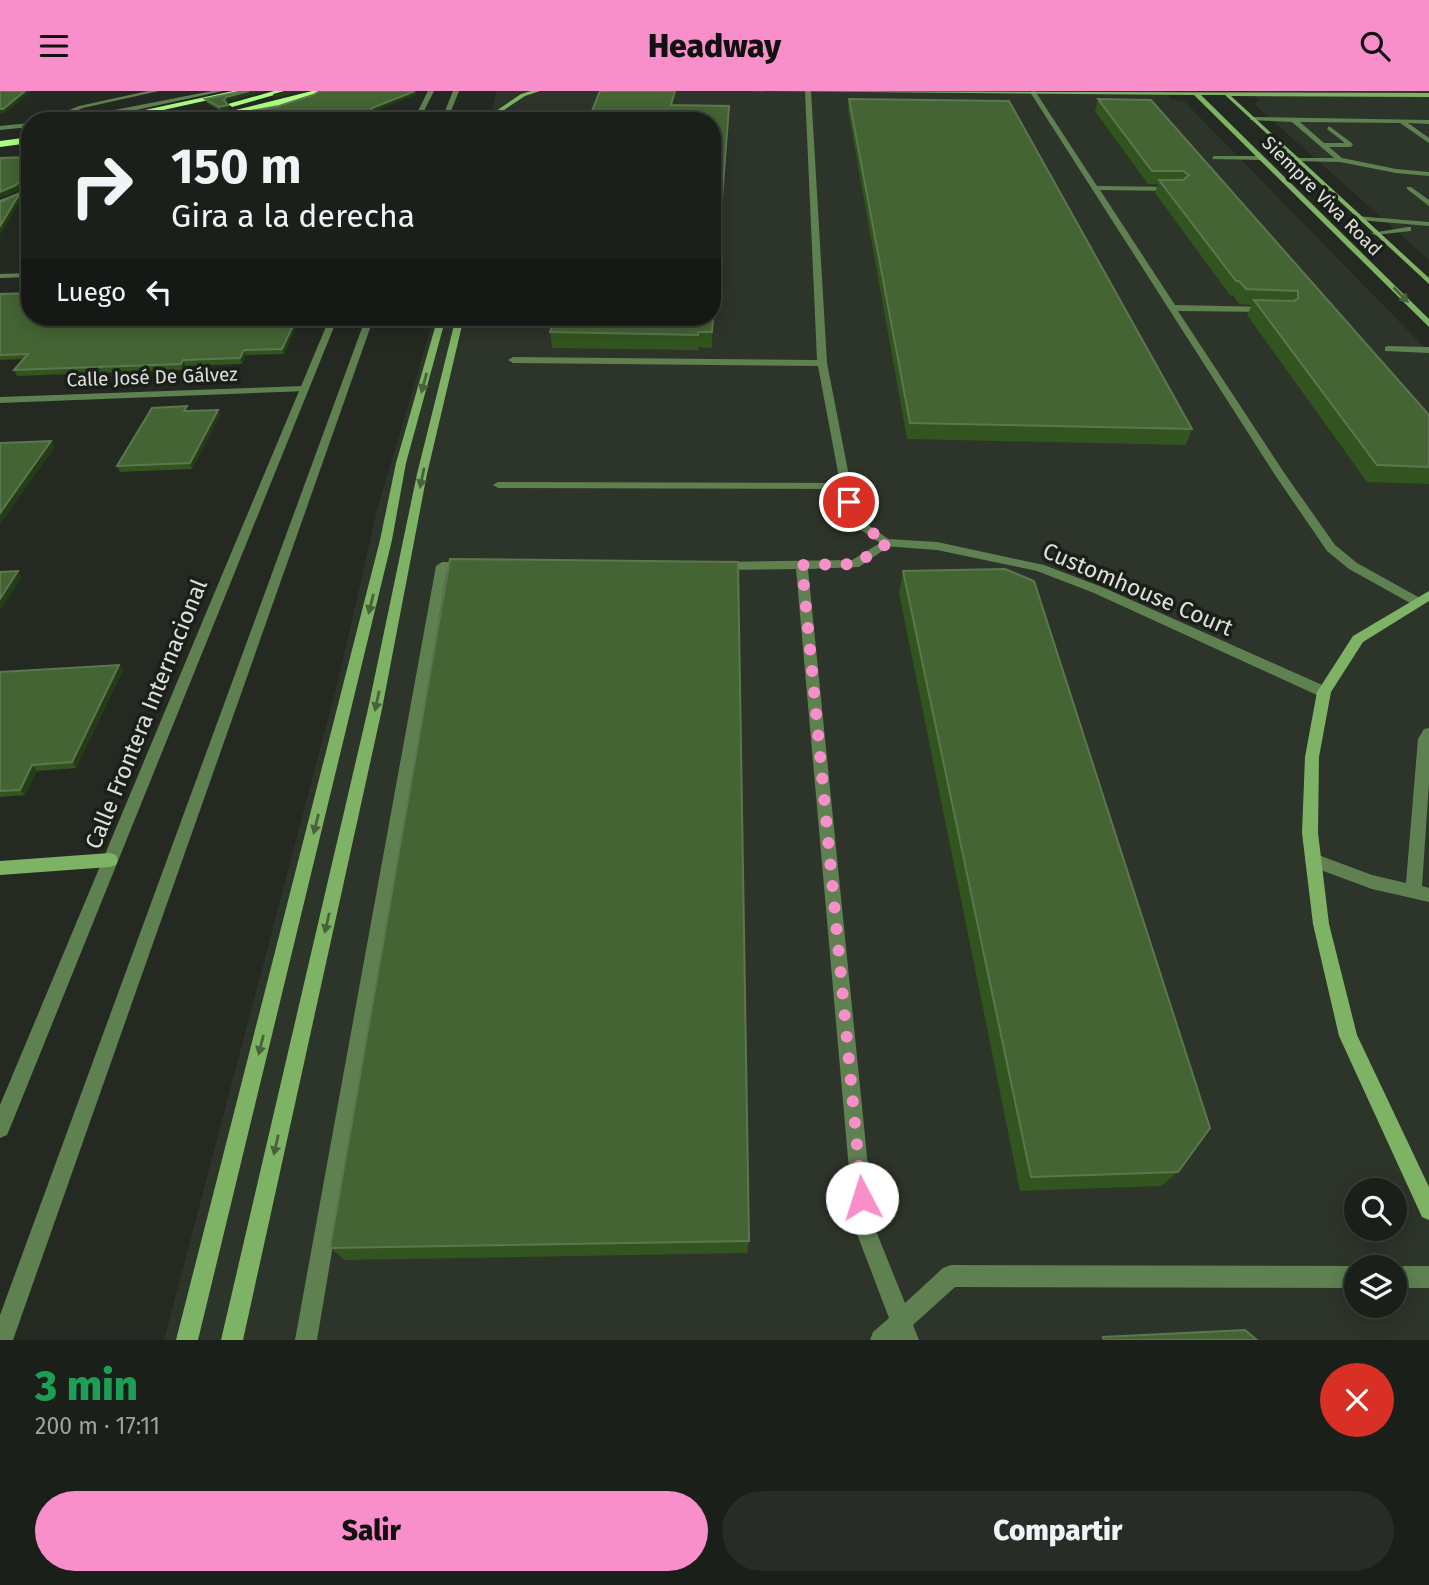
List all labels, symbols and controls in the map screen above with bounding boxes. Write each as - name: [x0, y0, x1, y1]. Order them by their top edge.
- icon: menu: [35, 27, 73, 65]
- text: Headway: [648, 27, 781, 65]
- icon: search: [1356, 27, 1394, 65]
- street label: Siempre Viva Road: [1257, 131, 1387, 261]
- text: 150 m: [171, 137, 302, 196]
- icon: right: [56, 140, 147, 231]
- text: Gira a la derecha: [171, 197, 415, 235]
- icon: left: [140, 273, 178, 311]
- text: Luego: [56, 277, 126, 308]
- one-way arrow: [1392, 287, 1409, 304]
- street label: Calle José De Gálvez: [66, 363, 238, 391]
- one-way arrow: [418, 372, 429, 394]
- one-way arrow: [416, 467, 427, 489]
- pin: [819, 472, 879, 532]
- icon: arrive: [830, 483, 868, 521]
- street label: Customhouse Court: [1039, 536, 1238, 642]
- street label: Calle Frontera Internacional: [79, 575, 213, 853]
- one-way arrow: [365, 593, 376, 615]
- one-way arrow: [371, 690, 382, 712]
- one-way arrow: [310, 814, 321, 836]
- one-way arrow: [321, 912, 332, 934]
- one-way arrow: [255, 1034, 266, 1056]
- one-way arrow: [271, 1134, 282, 1156]
- position arrow: [825, 1161, 899, 1235]
- map controls: [1344, 1178, 1407, 1318]
- button: search: [1344, 1178, 1407, 1241]
- button: layers: [1344, 1255, 1407, 1318]
- text: 3 min: [35, 1361, 138, 1411]
- button: close: [1320, 1363, 1394, 1437]
- text: 200 m · 17:11: [35, 1412, 160, 1440]
- button: Salir: [35, 1491, 708, 1571]
- button: Compartir: [722, 1491, 1394, 1571]

